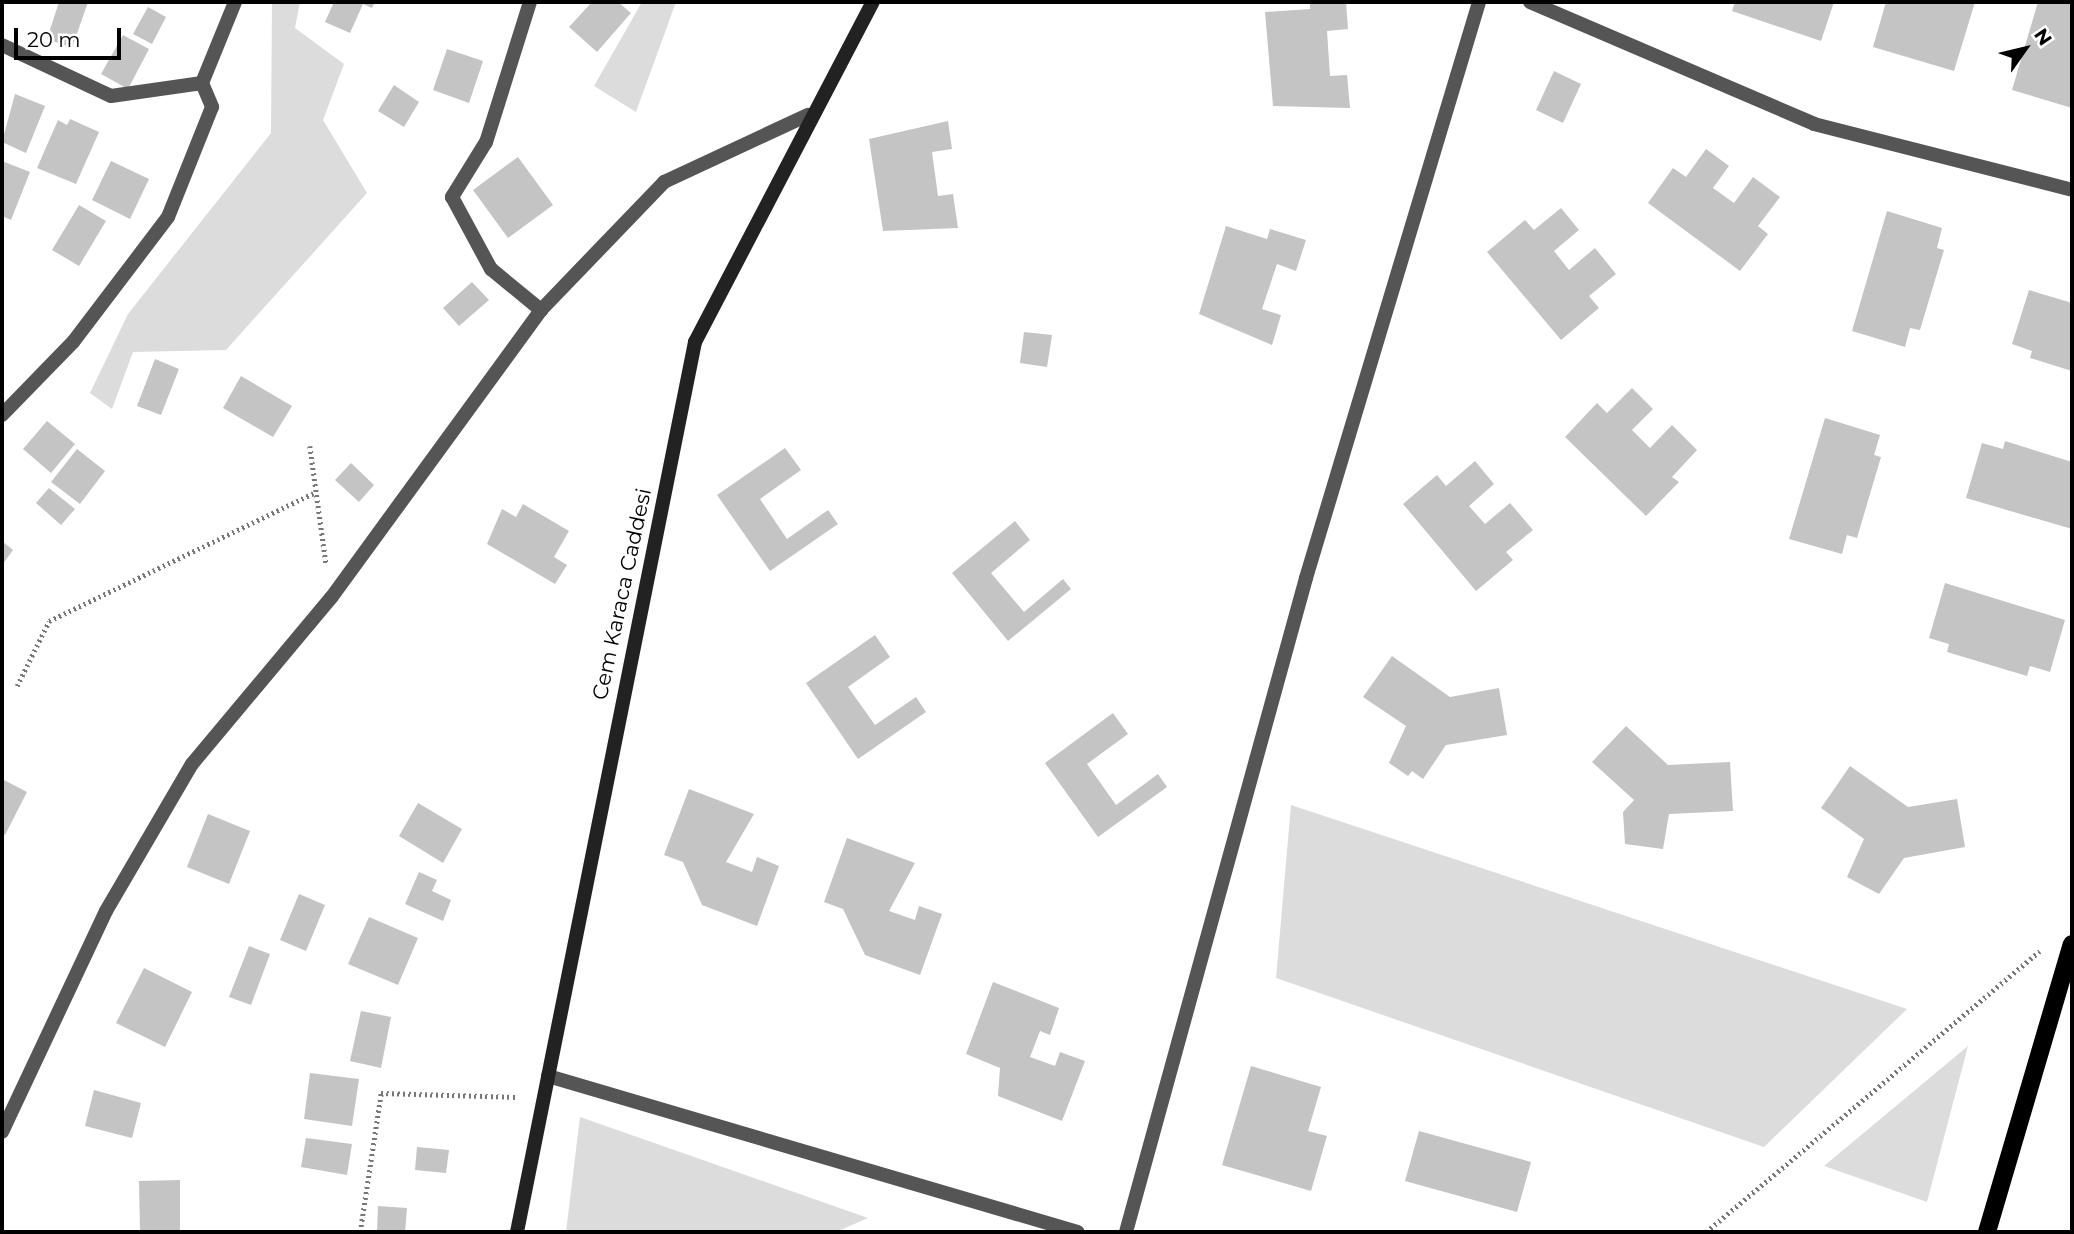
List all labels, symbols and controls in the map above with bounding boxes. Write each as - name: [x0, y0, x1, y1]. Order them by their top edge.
- scale bar: [18, 14, 124, 58]
- north arrow: [1990, 14, 2060, 84]
- text: N: [2029, 24, 2057, 50]
- text: 20 m: [27, 27, 81, 52]
- street label: Cem Karaca Caddesi: [587, 486, 657, 702]

